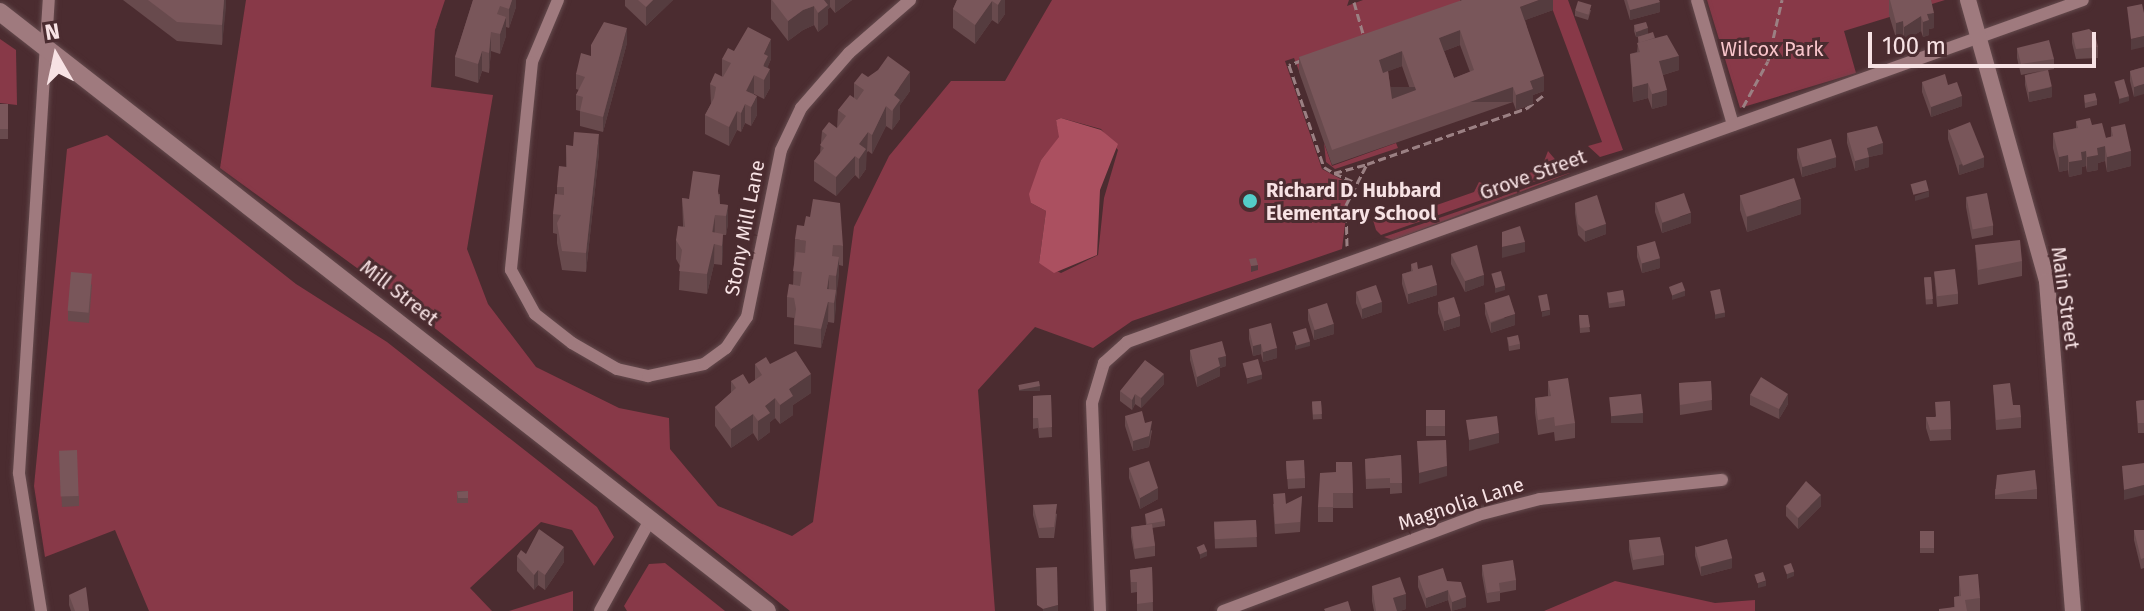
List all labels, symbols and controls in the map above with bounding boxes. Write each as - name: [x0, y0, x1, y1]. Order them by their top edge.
- north arrow: [16, 16, 96, 96]
- scale bar: [1872, 16, 2100, 66]
- text: N: [43, 17, 61, 46]
- text: 100 m: [1882, 32, 1946, 60]
- park label: Wilcox Park: [1721, 37, 1823, 61]
- street label: Grove Street: [1476, 145, 1590, 205]
- street label: Stony Mill Lane: [720, 158, 770, 298]
- place label: Richard D. Hubbard Elementary School: [1266, 178, 1441, 225]
- marker: Richard D. Hubbard Elementary School: [1241, 192, 1259, 210]
- street label: Main Street: [2046, 245, 2084, 351]
- street label: Mill Street: [355, 255, 443, 331]
- street label: Magnolia Lane: [1395, 472, 1527, 536]

